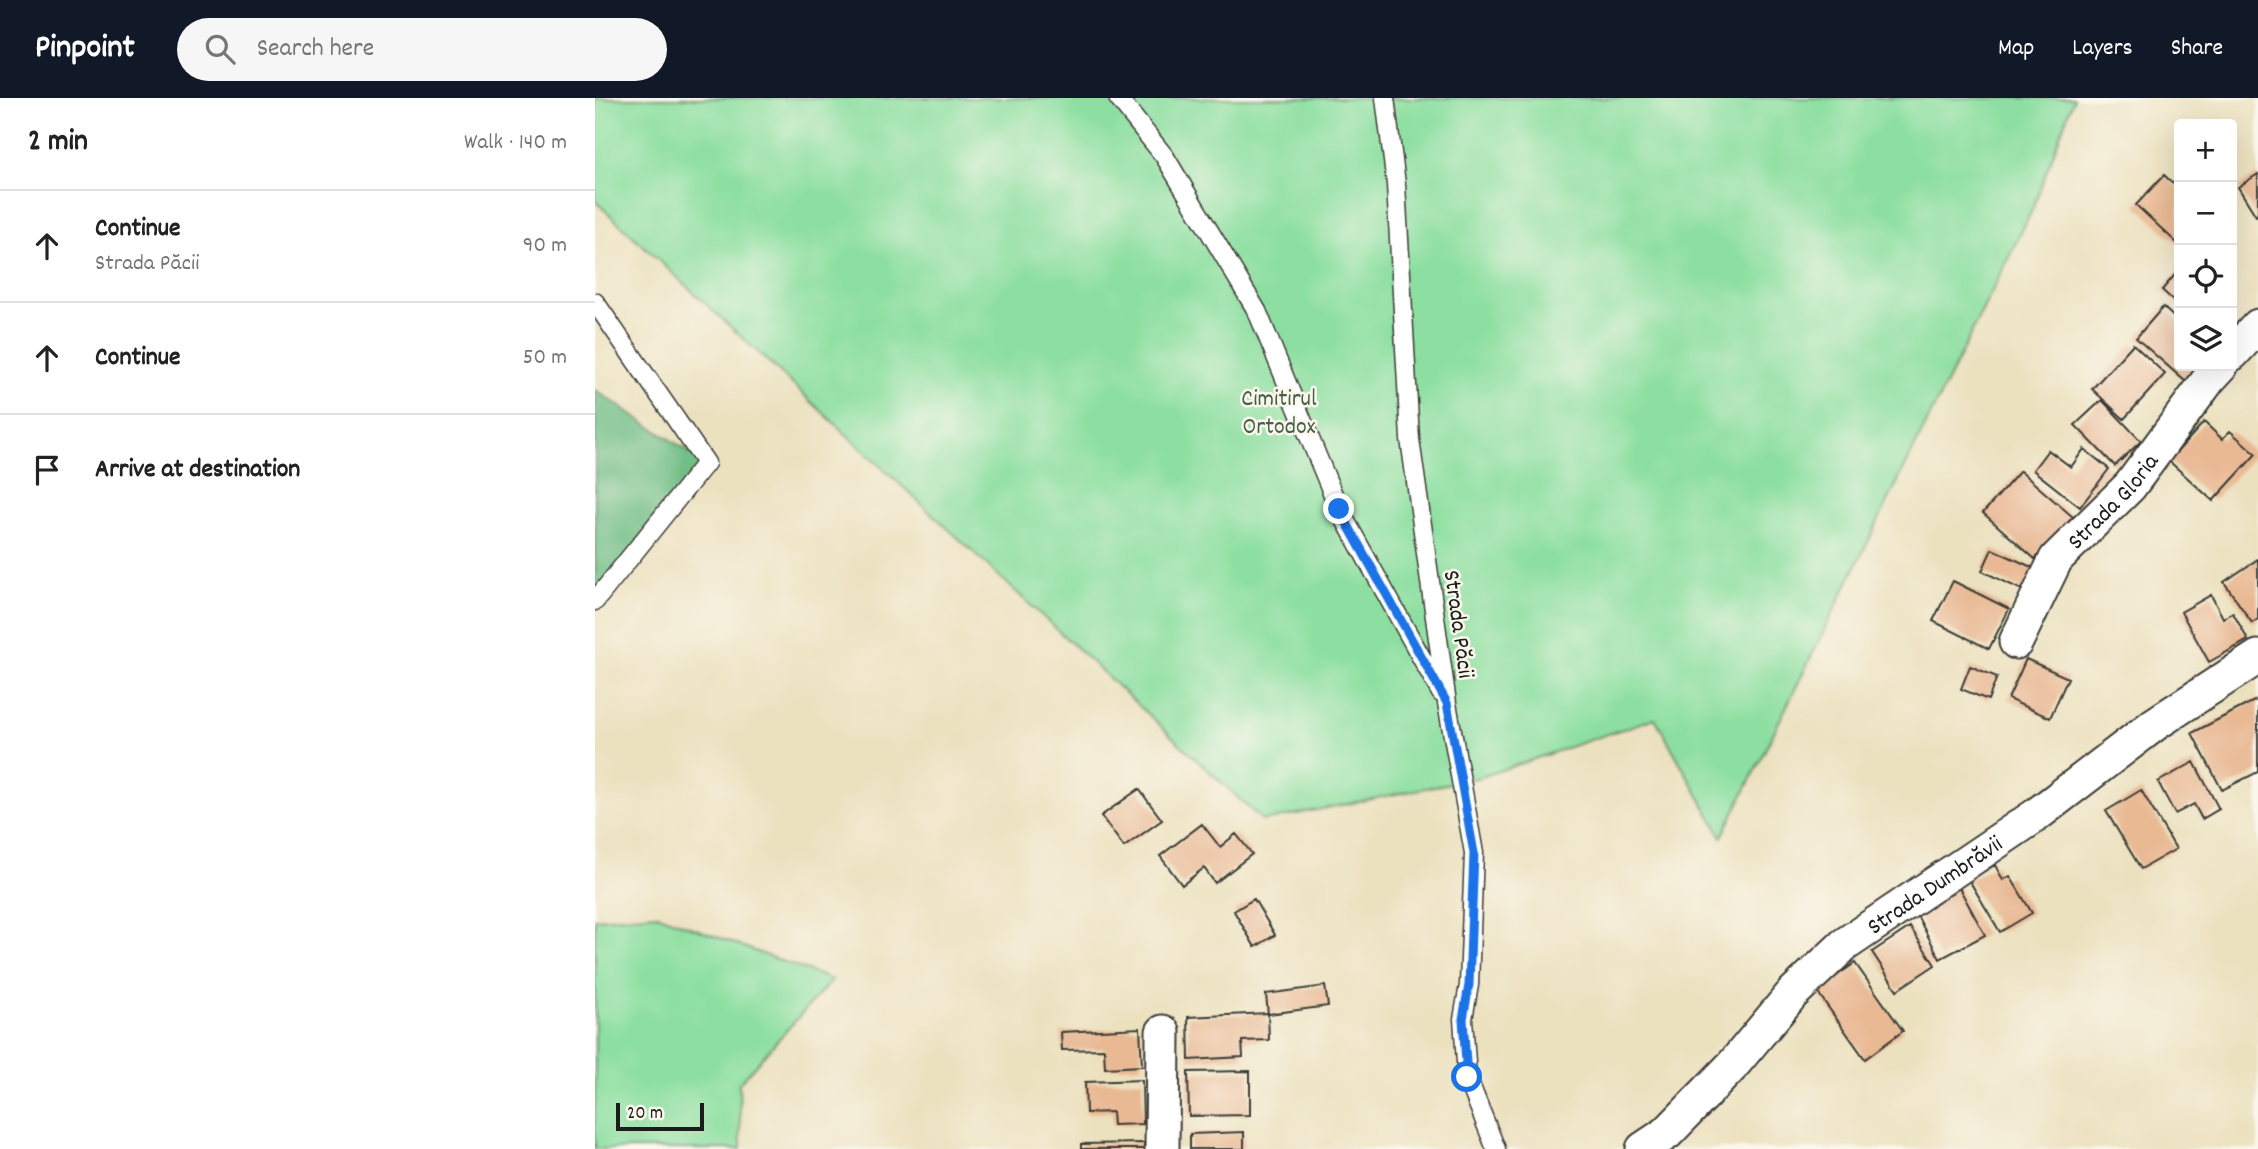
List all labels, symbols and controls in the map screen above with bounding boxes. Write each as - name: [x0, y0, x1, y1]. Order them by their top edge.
- search box: [177, 18, 667, 81]
- text: Pinpoint: [35, 26, 135, 73]
- icon: search: [201, 30, 239, 68]
- text: Search here: [257, 31, 374, 68]
- text: Map: [1998, 32, 2034, 66]
- text: Layers: [2072, 32, 2133, 66]
- text: Share: [2171, 32, 2223, 66]
- map controls: [2174, 119, 2237, 371]
- button: +: [2174, 119, 2237, 182]
- text: 2 min: [28, 122, 88, 165]
- text: Walk · 140 m: [464, 127, 567, 160]
- button: −: [2174, 182, 2237, 245]
- text: Continue: [95, 211, 180, 248]
- icon: ahead: [28, 227, 66, 265]
- text: 90 m: [523, 230, 567, 263]
- button: locate: [2174, 245, 2237, 308]
- text: Strada Păcii: [95, 248, 199, 281]
- button: layers: [2174, 308, 2237, 371]
- icon: ahead: [28, 339, 66, 377]
- text: Continue: [95, 340, 180, 377]
- text: 50 m: [523, 342, 567, 375]
- park label: Cimitirul Ortodox: [1241, 383, 1317, 445]
- street label: Strada Gloria: [2061, 447, 2169, 559]
- icon: arrive: [28, 451, 66, 489]
- text: Arrive at destination: [95, 452, 300, 489]
- route end: [1323, 493, 1354, 524]
- street label: Strada Păcii: [1433, 568, 1481, 681]
- street label: Strada Dumbrăvii: [1861, 829, 2010, 945]
- route start: [1451, 1061, 1482, 1092]
- scale bar: [616, 1100, 703, 1132]
- text: 20 m: [627, 1101, 663, 1128]

